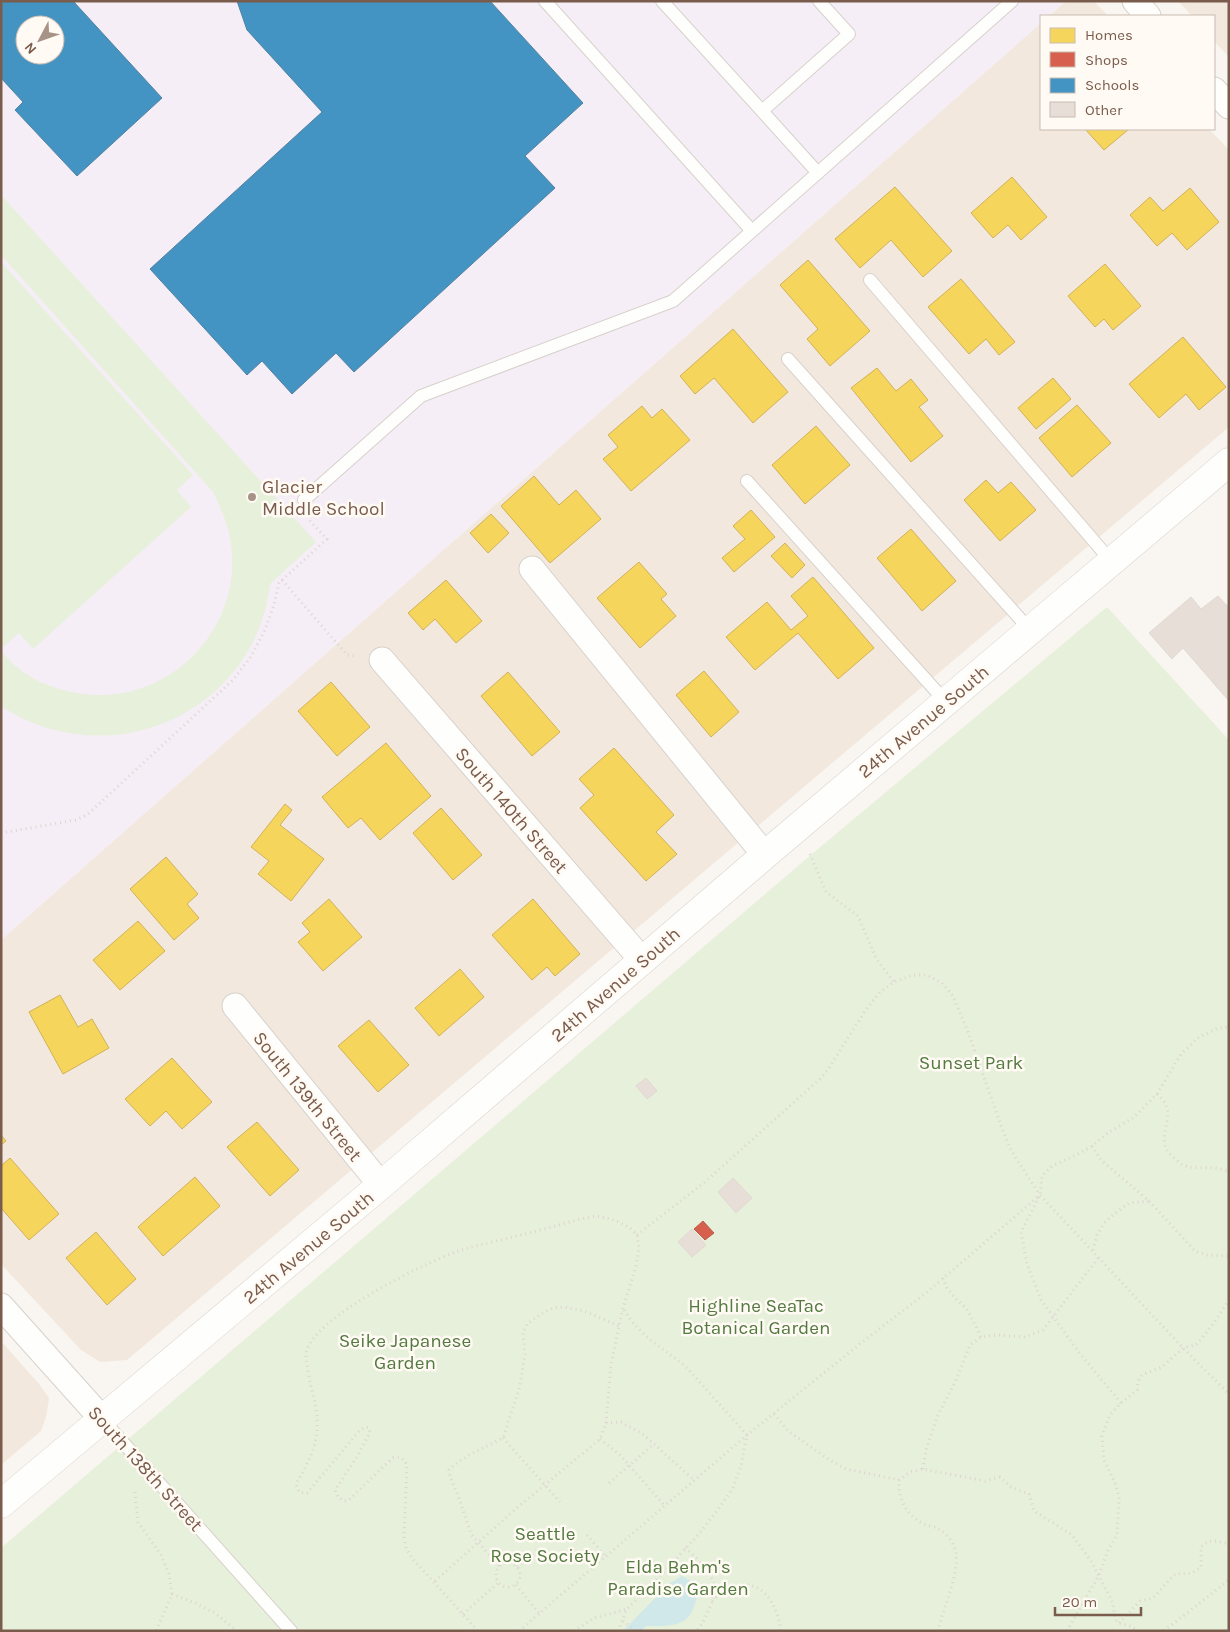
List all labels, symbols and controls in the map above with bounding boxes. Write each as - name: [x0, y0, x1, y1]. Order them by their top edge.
- north arrow: [15, 15, 65, 65]
- legend: [1040, 15, 1215, 130]
- text: Homes: [1085, 26, 1133, 44]
- text: N: [21, 39, 40, 58]
- text: Shops: [1085, 51, 1128, 69]
- text: Schools: [1085, 76, 1139, 94]
- text: Other: [1085, 101, 1123, 119]
- place label: Glacier Middle School: [262, 476, 385, 520]
- marker: Glacier Middle School: [246, 491, 258, 503]
- street label: 24th Avenue South: [854, 661, 993, 783]
- street label: South 140th Street: [450, 743, 572, 878]
- street label: 24th Avenue South: [547, 923, 685, 1047]
- street label: South 139th Street: [248, 1027, 366, 1166]
- park label: Sunset Park: [919, 1052, 1023, 1074]
- street label: 24th Avenue South: [239, 1187, 378, 1309]
- park label: Highline SeaTac Botanical Garden: [681, 1295, 831, 1339]
- park label: Seike Japanese Garden: [339, 1330, 471, 1374]
- street label: South 138th Street: [83, 1402, 207, 1536]
- park label: Seattle Rose Society: [490, 1523, 600, 1567]
- park label: Elda Behm's Paradise Garden: [607, 1556, 749, 1600]
- scale bar: [1055, 1584, 1141, 1616]
- text: 20 m: [1062, 1593, 1097, 1611]

